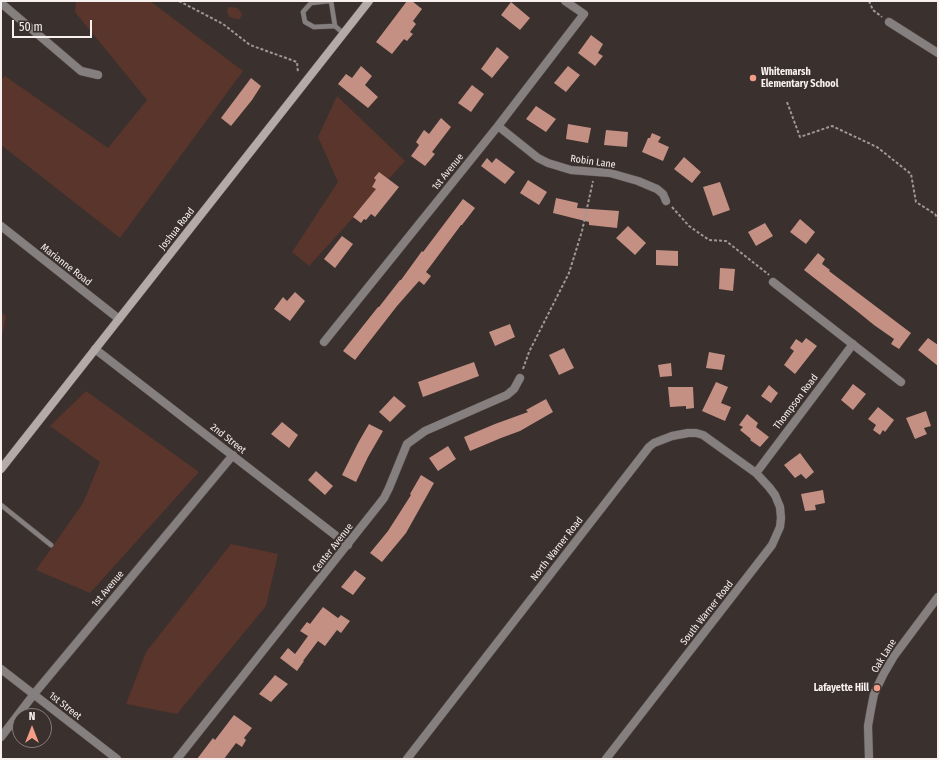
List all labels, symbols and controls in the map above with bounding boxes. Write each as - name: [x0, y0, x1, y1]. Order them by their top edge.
- scale bar: [14, 12, 94, 38]
- text: 50 m: [19, 20, 43, 34]
- place label: Whitemarsh Elementary School: [761, 66, 838, 90]
- marker: Whitemarsh Elementary School: [748, 73, 758, 83]
- street label: 1st Avenue: [430, 151, 466, 193]
- street label: Robin Lane: [570, 153, 616, 171]
- street label: Joshua Road: [157, 205, 197, 253]
- street label: Marianne Road: [38, 241, 94, 289]
- street label: Thompson Road: [771, 372, 821, 432]
- street label: 2nd Street: [208, 421, 248, 457]
- street label: North Warner Road: [528, 515, 586, 583]
- street label: Center Avenue: [310, 521, 356, 575]
- street label: 1st Avenue: [89, 568, 127, 610]
- street label: South Warner Road: [678, 578, 736, 648]
- street label: Oak Lane: [869, 637, 899, 675]
- place label: Lafayette Hill: [814, 682, 869, 694]
- marker: Lafayette Hill: [872, 683, 882, 693]
- street label: 1st Street: [46, 689, 84, 723]
- north arrow: [12, 708, 52, 748]
- text: N: [29, 710, 35, 723]

